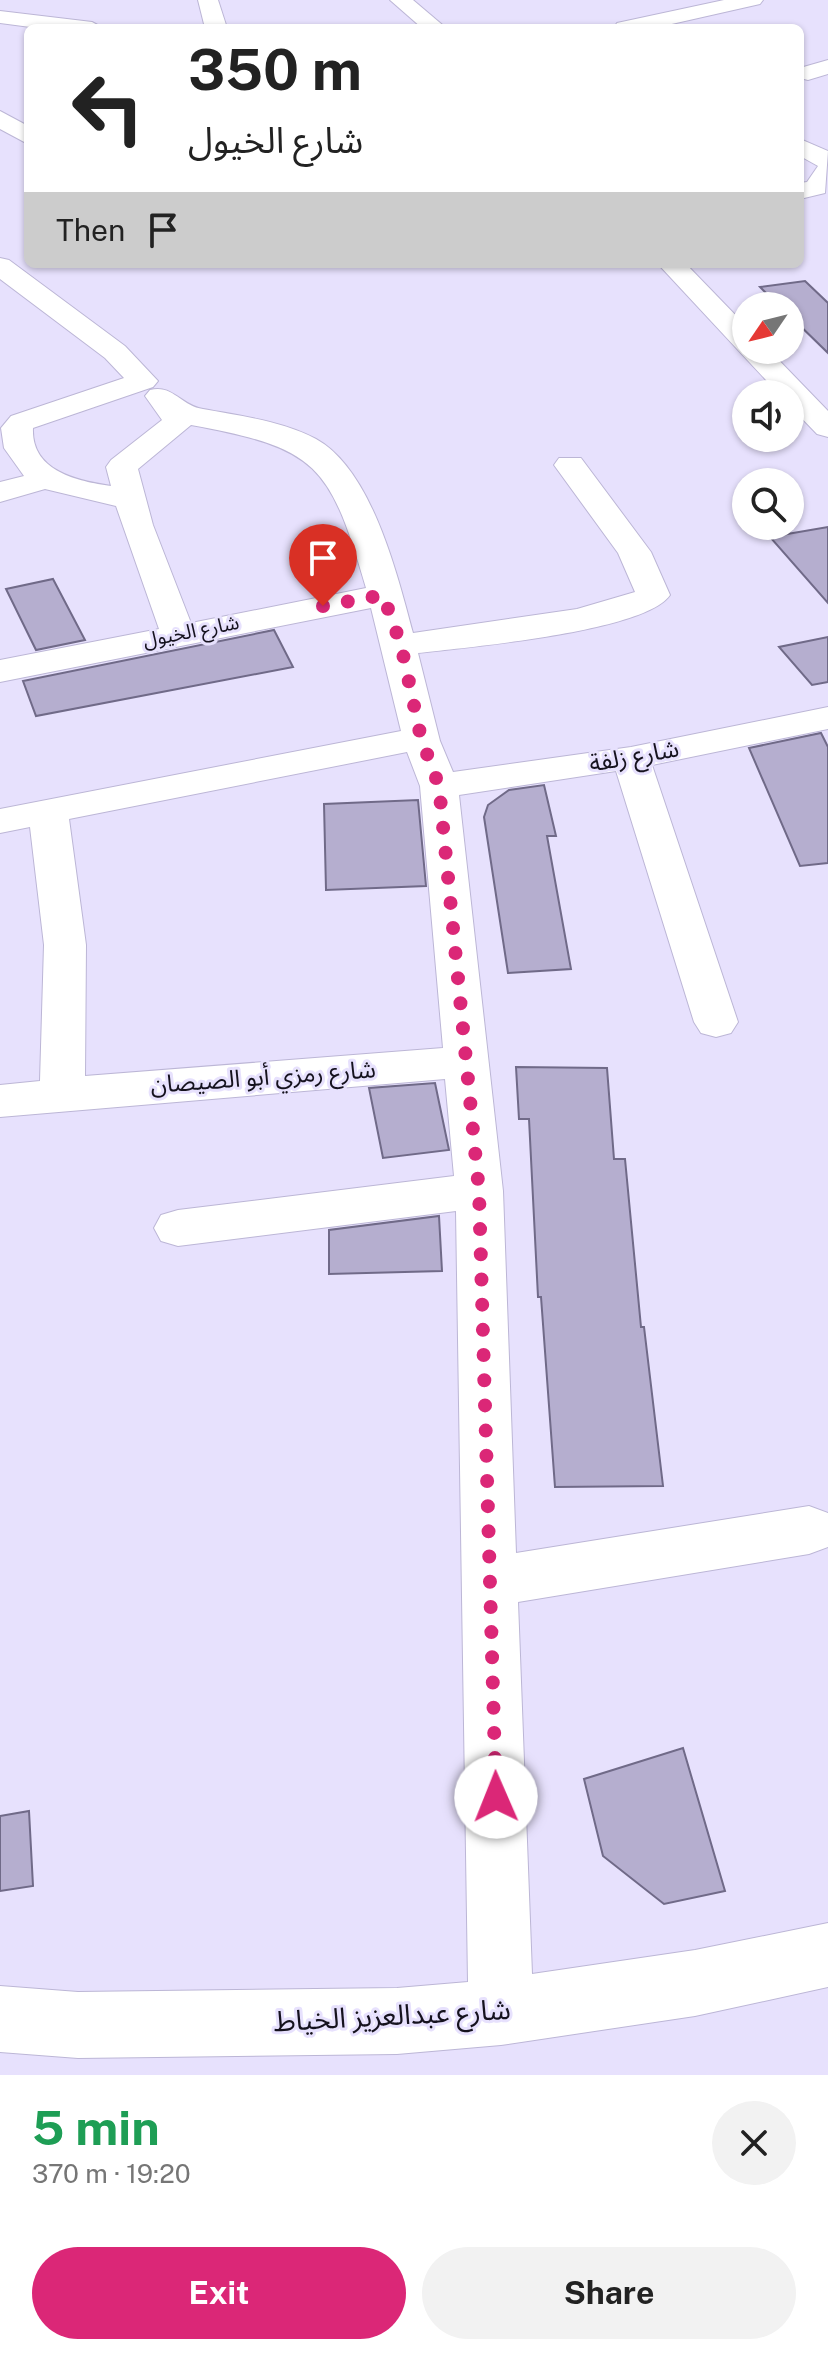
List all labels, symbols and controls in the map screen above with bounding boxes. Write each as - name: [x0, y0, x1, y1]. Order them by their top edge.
- text: 350 m: [188, 37, 362, 103]
- icon: left: [56, 56, 160, 160]
- text: شارع الخيول: [188, 119, 363, 161]
- icon: arrive: [141, 208, 185, 252]
- text: Then: [56, 212, 125, 248]
- north arrow: [732, 292, 804, 364]
- map controls: [732, 292, 804, 540]
- button: sound: [732, 380, 804, 452]
- button: search: [732, 468, 804, 540]
- pin: [289, 524, 357, 606]
- icon: arrive: [301, 536, 345, 580]
- street label: شارع الخيول: [141, 610, 242, 655]
- street label: شارع زلفة: [587, 733, 682, 781]
- street label: شارع رمزي أبو الصيصان: [149, 1053, 377, 1103]
- position arrow: [454, 1755, 538, 1839]
- street label: شارع عبدالعزيز الخياط: [273, 1992, 512, 2042]
- text: 5 min: [32, 2099, 160, 2156]
- button: close: [712, 2101, 796, 2185]
- text: 370 m · 19:20: [32, 2158, 191, 2189]
- button: Exit: [32, 2247, 406, 2339]
- button: Share: [422, 2247, 796, 2339]

